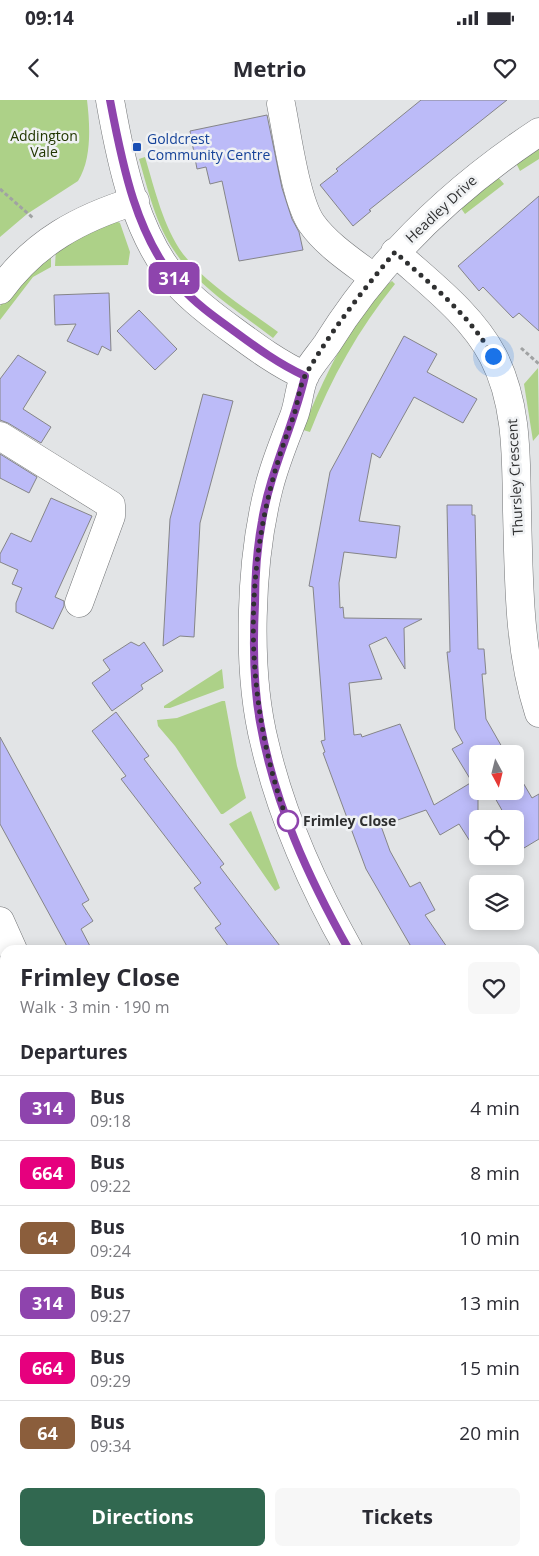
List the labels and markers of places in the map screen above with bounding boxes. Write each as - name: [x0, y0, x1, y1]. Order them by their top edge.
- place label: Goldcrest Community Centre: [147, 129, 270, 164]
- marker: Goldcrest Community Centre: [131, 141, 143, 153]
- marker: Frimley Close: [277, 810, 299, 832]
- place label: Frimley Close: [303, 811, 396, 830]

